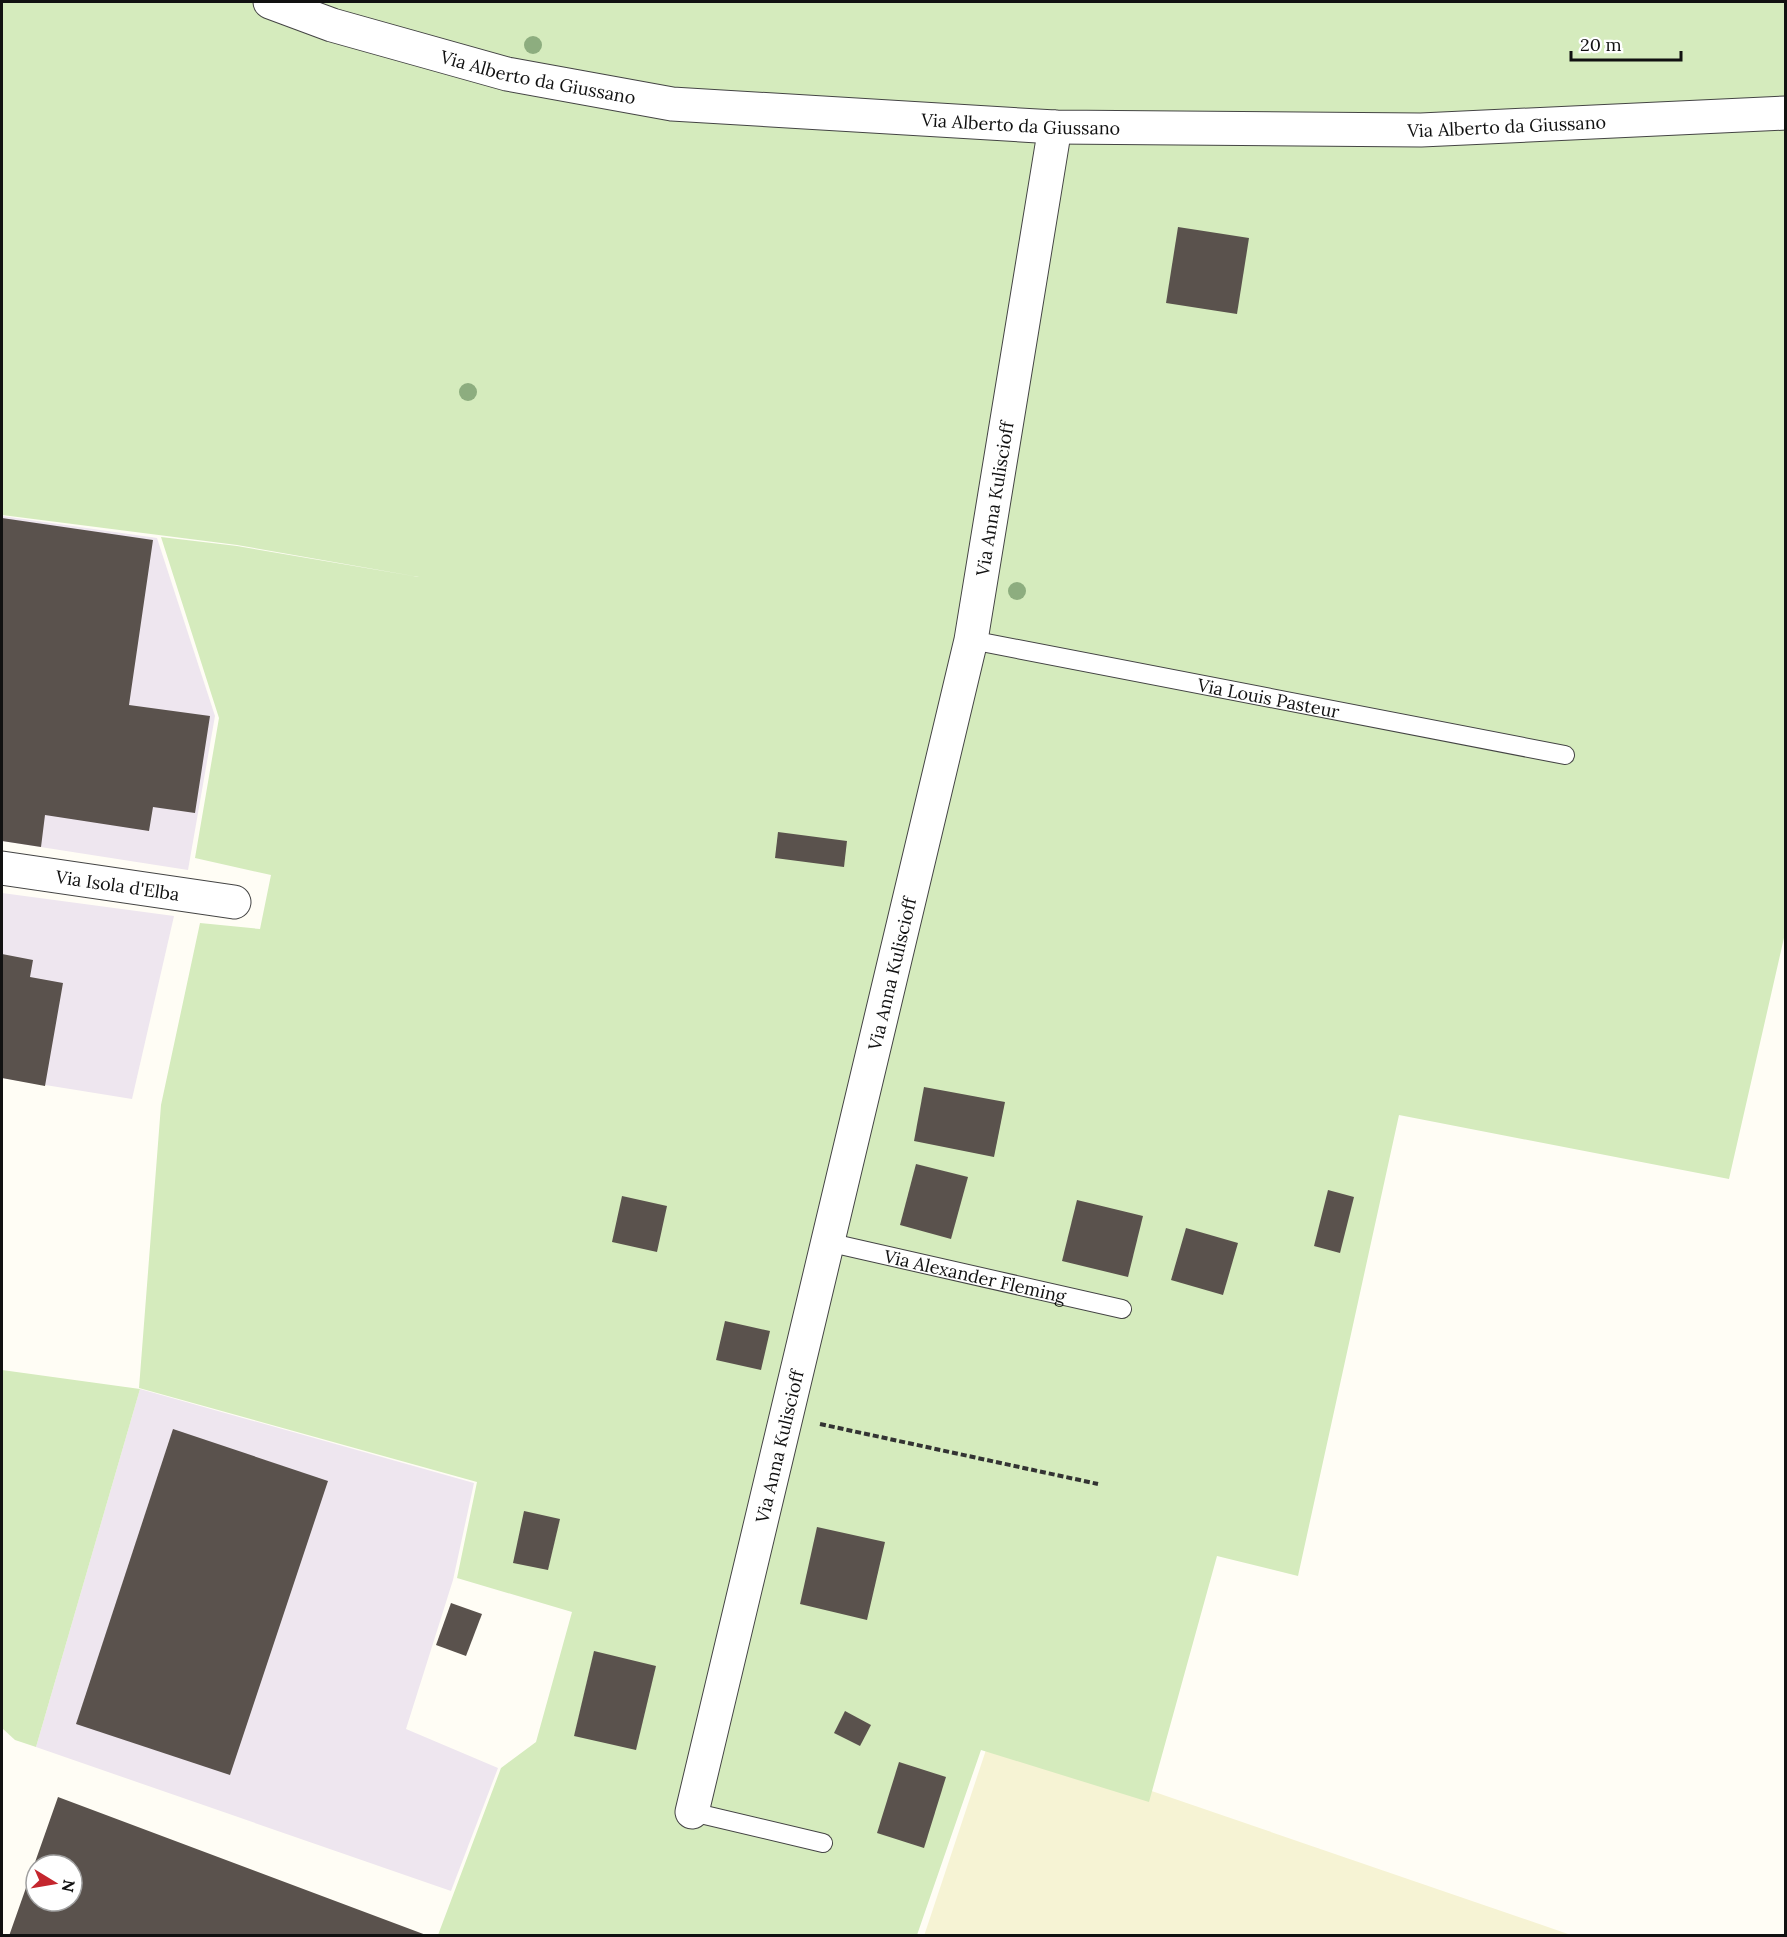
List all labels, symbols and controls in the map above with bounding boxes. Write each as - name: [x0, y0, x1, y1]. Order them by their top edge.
- scale bar: [1571, 24, 1680, 62]
- text: 20 m: [1580, 33, 1622, 56]
- street label: Via Alberto da Giussano: [437, 44, 638, 109]
- street label: Via Alberto da Giussano: [920, 107, 1120, 139]
- street label: Via Alberto da Giussano: [1406, 110, 1607, 142]
- street label: Via Anna Kuliscioff: [970, 418, 1018, 579]
- street label: Via Louis Pasteur: [1195, 672, 1342, 723]
- street label: Via Isola d'Elba: [53, 864, 181, 905]
- street label: Via Anna Kuliscioff: [862, 893, 921, 1053]
- street label: Via Alexander Fleming: [881, 1244, 1069, 1308]
- street label: Via Anna Kuliscioff: [750, 1366, 809, 1526]
- north arrow: [24, 1853, 84, 1913]
- text: N: [58, 1878, 80, 1894]

